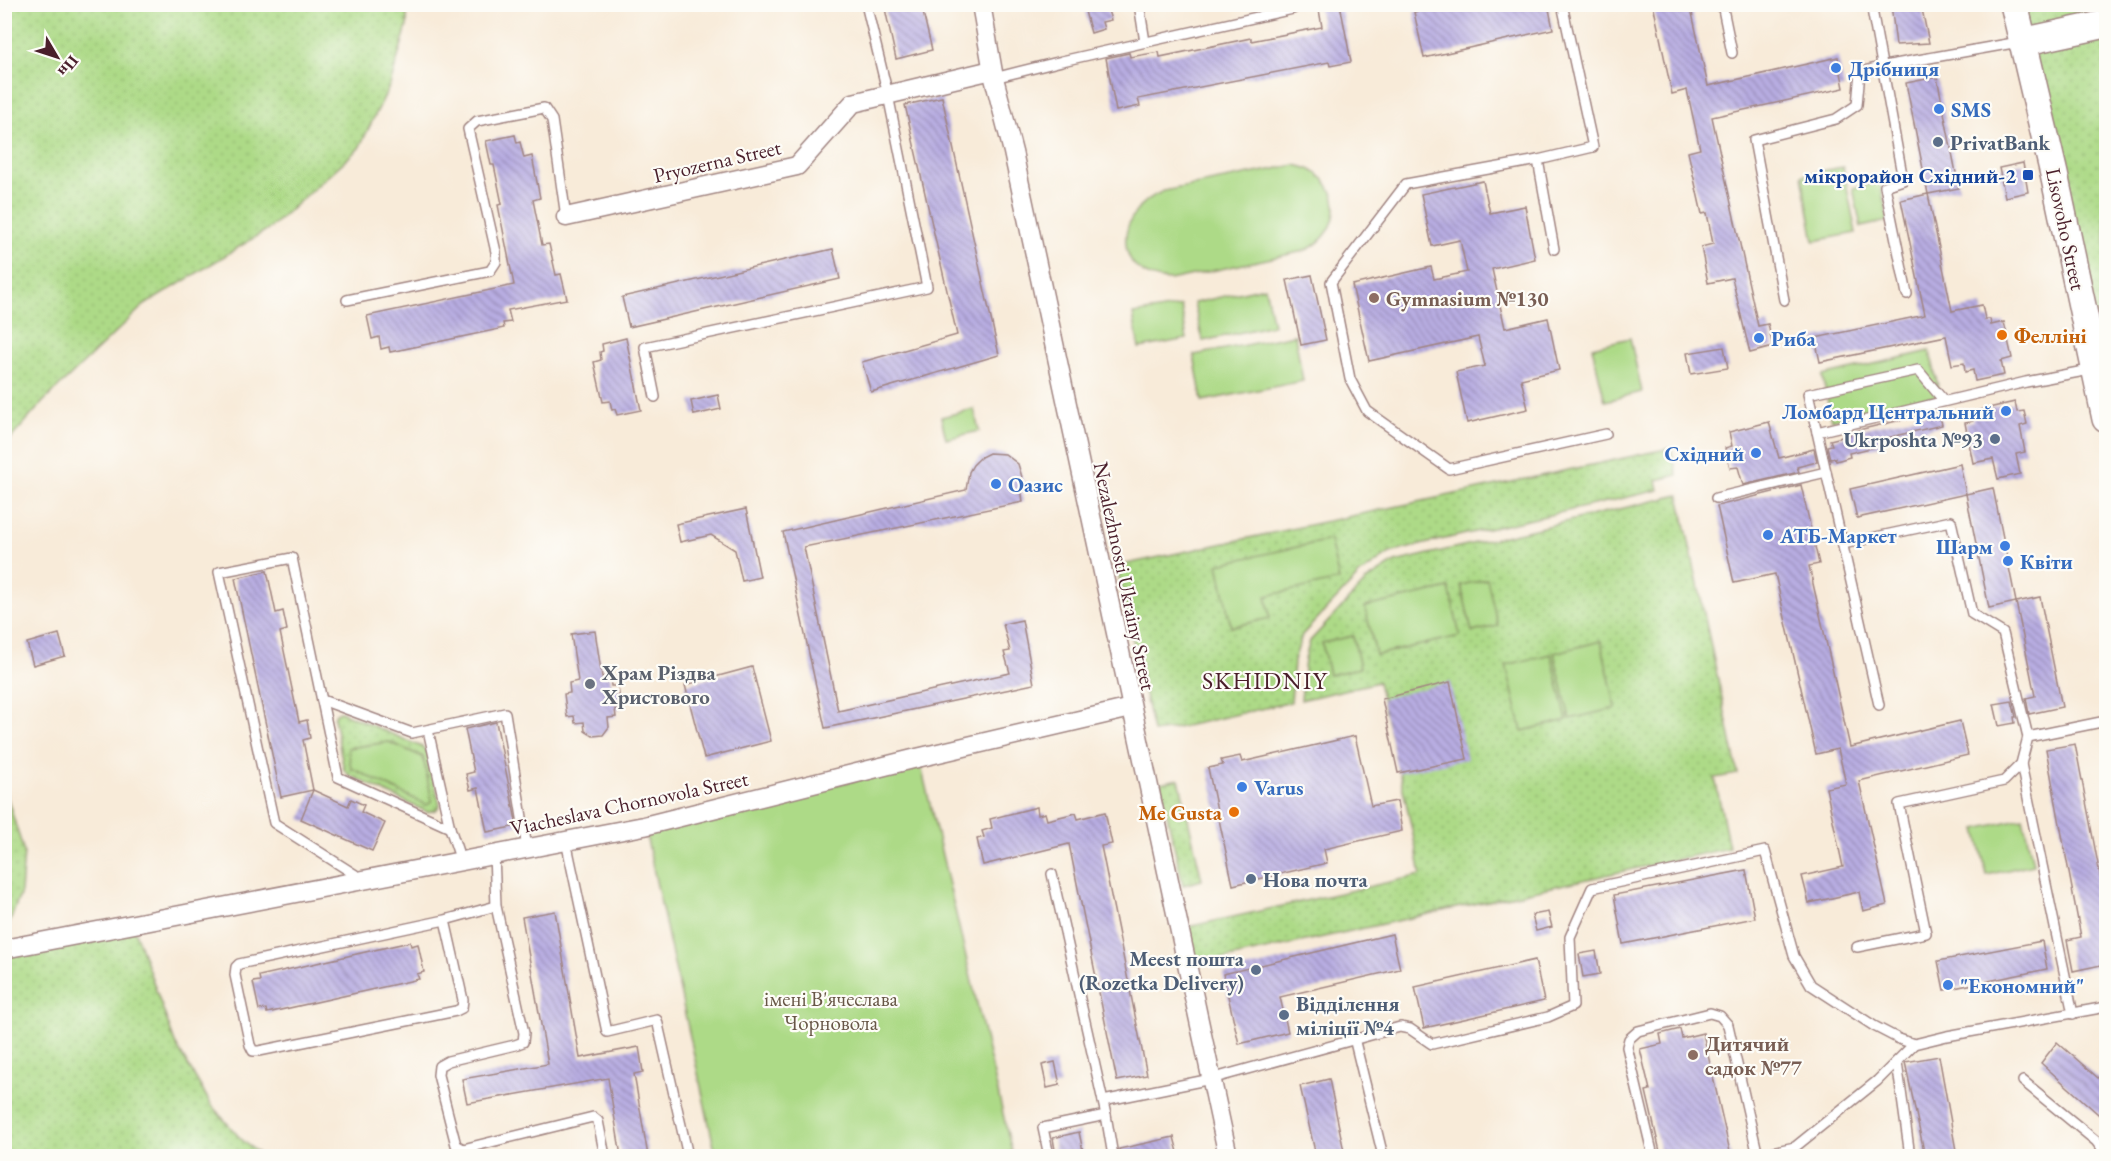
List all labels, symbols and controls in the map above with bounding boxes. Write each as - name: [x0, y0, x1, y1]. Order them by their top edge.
- north arrow: [27, 27, 87, 87]
- text: Пн: [53, 51, 83, 81]
- place label: Дрібниця: [1848, 55, 1939, 82]
- marker: Дрібниця: [1829, 61, 1843, 75]
- place label: SMS: [1951, 96, 1991, 123]
- marker: SMS: [1932, 102, 1946, 116]
- place label: PrivatBank: [1950, 129, 2051, 156]
- street label: Pryozerna Street: [650, 133, 784, 189]
- marker: PrivatBank: [1931, 135, 1945, 149]
- place label: мікрорайон Східний-2: [1804, 162, 2016, 189]
- street label: Lisovoho Street: [2040, 165, 2092, 293]
- marker: мікрорайон Східний-2: [2021, 168, 2035, 182]
- place label: Gymnasium №130: [1386, 285, 1549, 312]
- marker: Gymnasium №130: [1367, 291, 1381, 305]
- place label: Фелліні: [2014, 322, 2087, 349]
- place label: Риба: [1771, 325, 1817, 352]
- marker: Фелліні: [1995, 328, 2009, 342]
- marker: Риба: [1752, 331, 1766, 345]
- place label: Ломбард Центральний: [1782, 398, 1994, 425]
- marker: Ломбард Центральний: [1999, 404, 2013, 418]
- place label: Ukrposhta №93: [1844, 426, 1983, 453]
- marker: Ukrposhta №93: [1988, 432, 2002, 446]
- place label: Східний: [1664, 440, 1744, 467]
- marker: Східний: [1749, 446, 1763, 460]
- street label: Nezalezhnosti Ukrainy Street: [1088, 459, 1163, 693]
- place label: Оазис: [1008, 471, 1063, 498]
- marker: Оазис: [989, 477, 1003, 491]
- place label: АТБ-Маркет: [1779, 522, 1897, 549]
- marker: АТБ-Маркет: [1761, 528, 1775, 542]
- place label: Шарм: [1936, 533, 1993, 560]
- marker: Шарм: [1998, 539, 2012, 553]
- place label: Квіти: [2020, 548, 2073, 575]
- marker: Квіти: [2001, 554, 2015, 568]
- place label: Храм Різдва Христового: [601, 659, 717, 710]
- district label: SKHIDNIY: [1202, 665, 1328, 696]
- marker: Храм Різдва Христового: [583, 677, 597, 691]
- street label: Viacheslava Chornovola Street: [507, 764, 751, 841]
- place label: Varus: [1254, 774, 1304, 801]
- marker: Varus: [1235, 780, 1249, 794]
- place label: Me Gusta: [1138, 799, 1223, 826]
- marker: Me Gusta: [1227, 805, 1241, 819]
- place label: Нова почта: [1263, 866, 1368, 893]
- marker: Нова почта: [1244, 872, 1258, 886]
- place label: Meest пошта (Rozetka Delivery): [1079, 945, 1245, 996]
- marker: Meest пошта (Rozetka Delivery): [1249, 963, 1263, 977]
- place label: "Економний": [1960, 972, 2084, 999]
- marker: "Економний": [1941, 978, 1955, 992]
- park label: імені В'ячеслава Чорновола: [764, 985, 899, 1036]
- place label: Відділення міліції №4: [1296, 990, 1400, 1041]
- marker: Відділення міліції №4: [1277, 1008, 1291, 1022]
- place label: Дитячий садок №77: [1705, 1030, 1803, 1081]
- marker: Дитячий садок №77: [1686, 1048, 1700, 1062]

